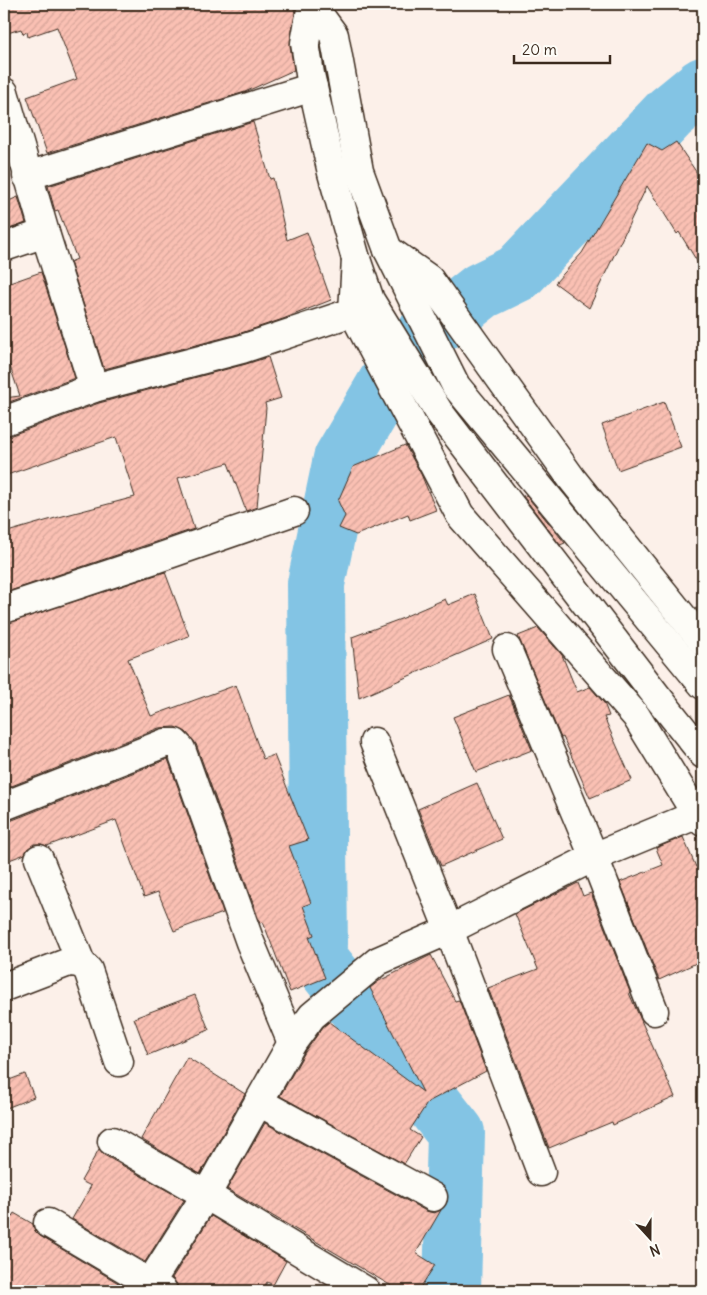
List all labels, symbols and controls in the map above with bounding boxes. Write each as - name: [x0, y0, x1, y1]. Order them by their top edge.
- scale bar: [514, 32, 611, 64]
- text: 20 m: [522, 40, 557, 59]
- north arrow: [624, 1212, 674, 1262]
- text: N: [647, 1240, 662, 1260]

